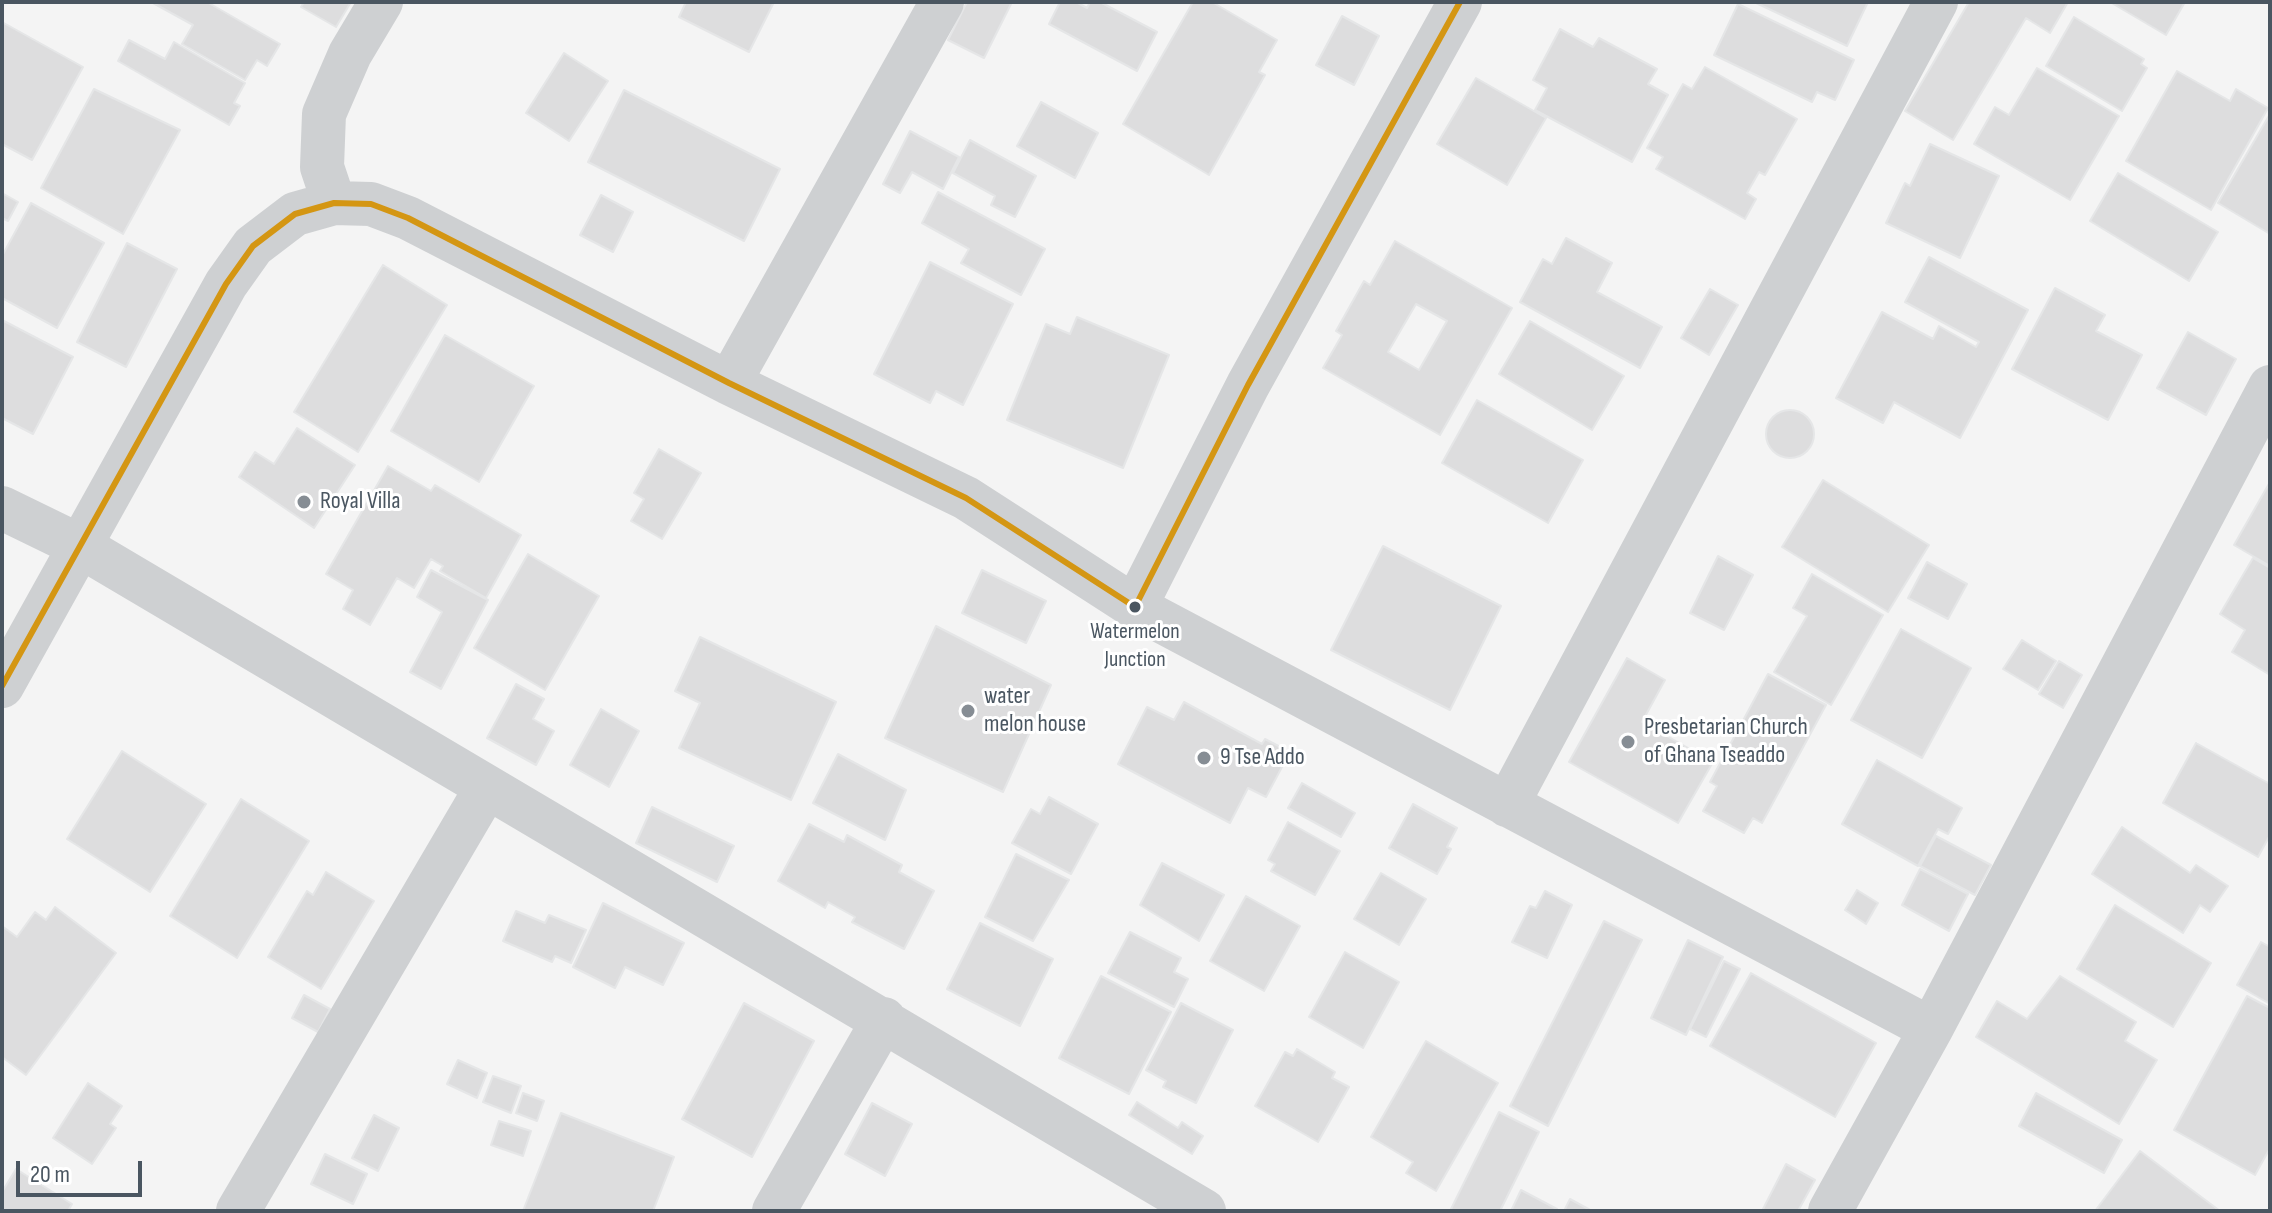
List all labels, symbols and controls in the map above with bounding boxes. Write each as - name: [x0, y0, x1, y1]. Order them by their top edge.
- place label: Royal Villa: [320, 488, 400, 516]
- marker: Royal Villa: [295, 493, 313, 511]
- marker: Watermelon Junction: [1127, 599, 1143, 615]
- place label: Watermelon Junction: [1090, 619, 1180, 670]
- place label: water melon house: [984, 683, 1086, 739]
- marker: water melon house: [959, 702, 977, 720]
- place label: Presbetarian Church of Ghana Tseaddo: [1644, 714, 1808, 770]
- marker: Presbetarian Church of Ghana Tseaddo: [1619, 733, 1637, 751]
- place label: 9 Tse Addo: [1220, 744, 1305, 772]
- marker: 9 Tse Addo: [1195, 749, 1213, 767]
- scale bar: [20, 1145, 146, 1195]
- text: 20 m: [30, 1160, 70, 1189]

